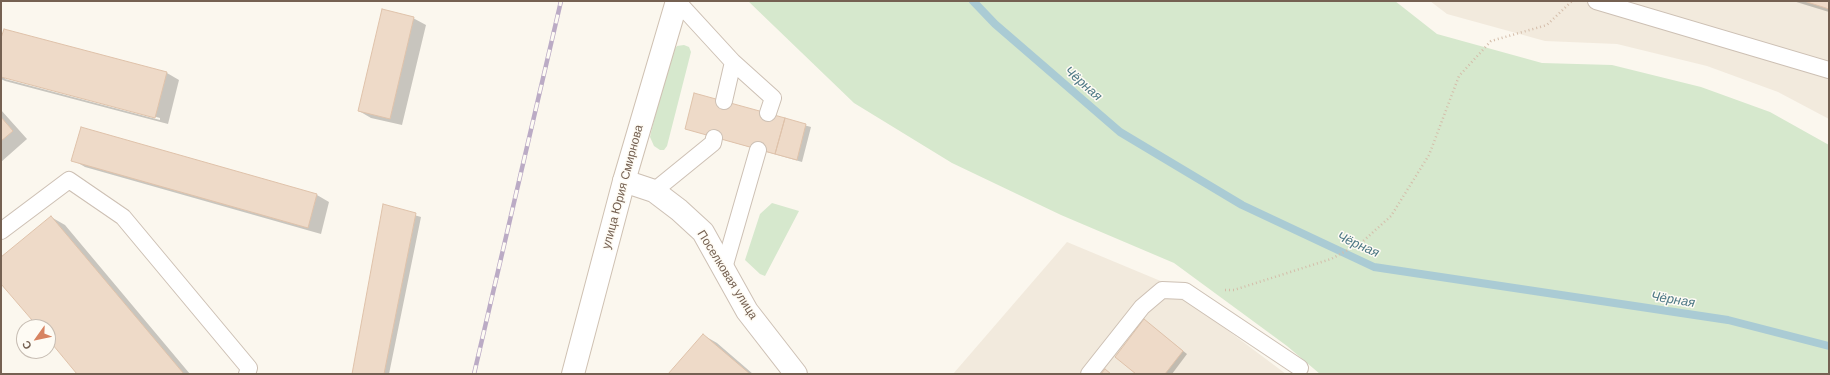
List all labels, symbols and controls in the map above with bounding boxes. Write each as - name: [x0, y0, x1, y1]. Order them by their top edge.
- water label: Чёрная: [1061, 64, 1105, 104]
- street label: улица Юрия Смирнова: [599, 123, 647, 251]
- street label: Поселковая улица: [694, 228, 760, 322]
- water label: Чёрная: [1334, 229, 1382, 261]
- water label: Чёрная: [1650, 289, 1696, 311]
- north arrow: [16, 319, 56, 359]
- text: С: [20, 338, 34, 352]

